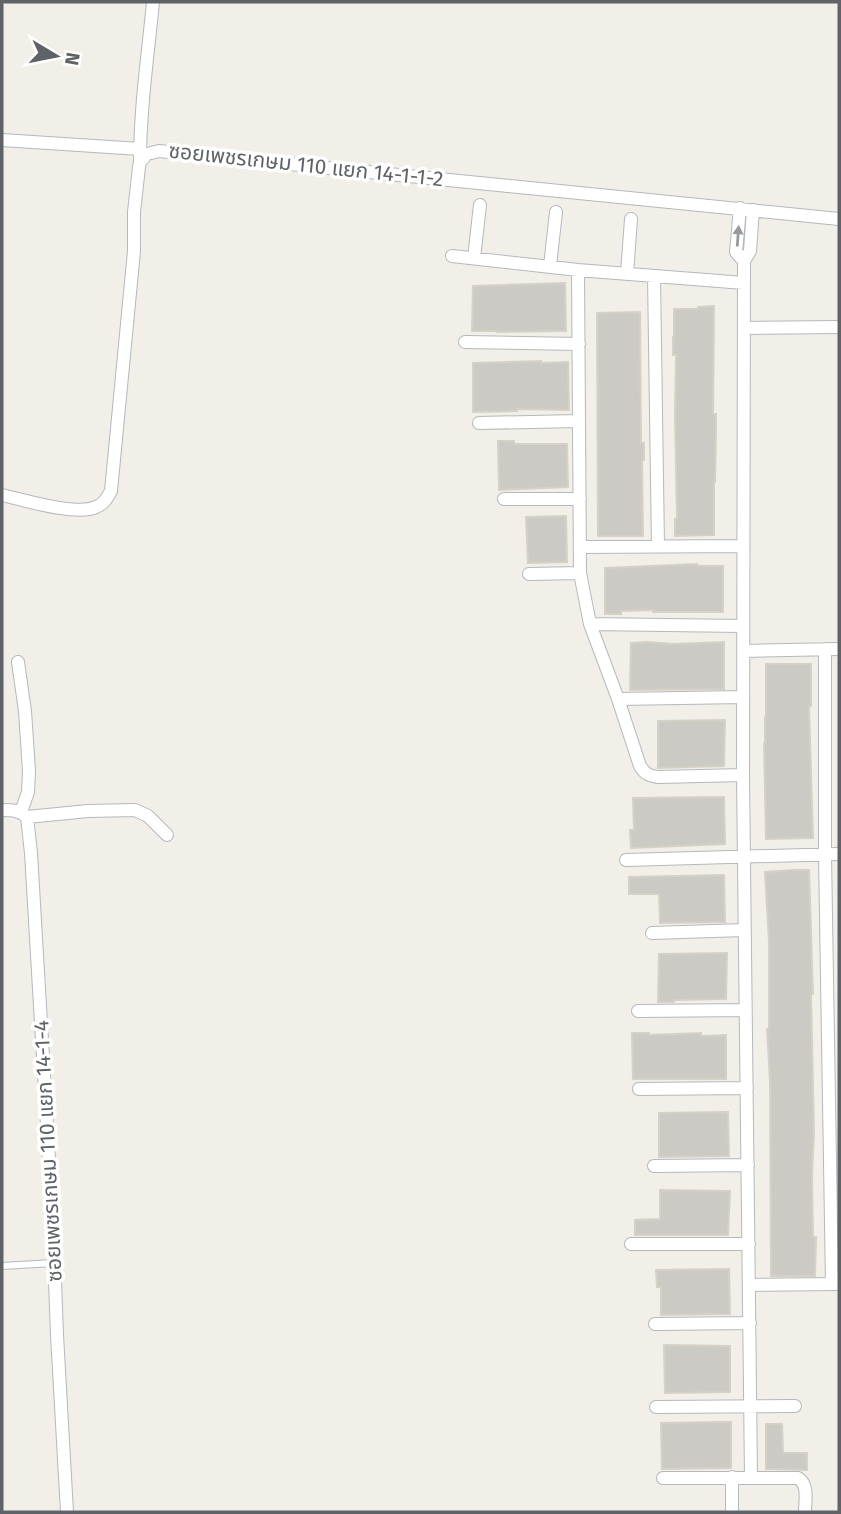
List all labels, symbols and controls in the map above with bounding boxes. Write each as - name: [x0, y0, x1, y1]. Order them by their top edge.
- north arrow: [21, 21, 91, 91]
- text: N: [60, 51, 85, 67]
- street label: ซอยเพชรเกษม 110 แยก 14-1-1-2: [167, 138, 445, 192]
- one-way arrow: [733, 225, 744, 247]
- street label: ซอยเพชรเกษม 110 แยก 14-1-4: [28, 1020, 68, 1282]

